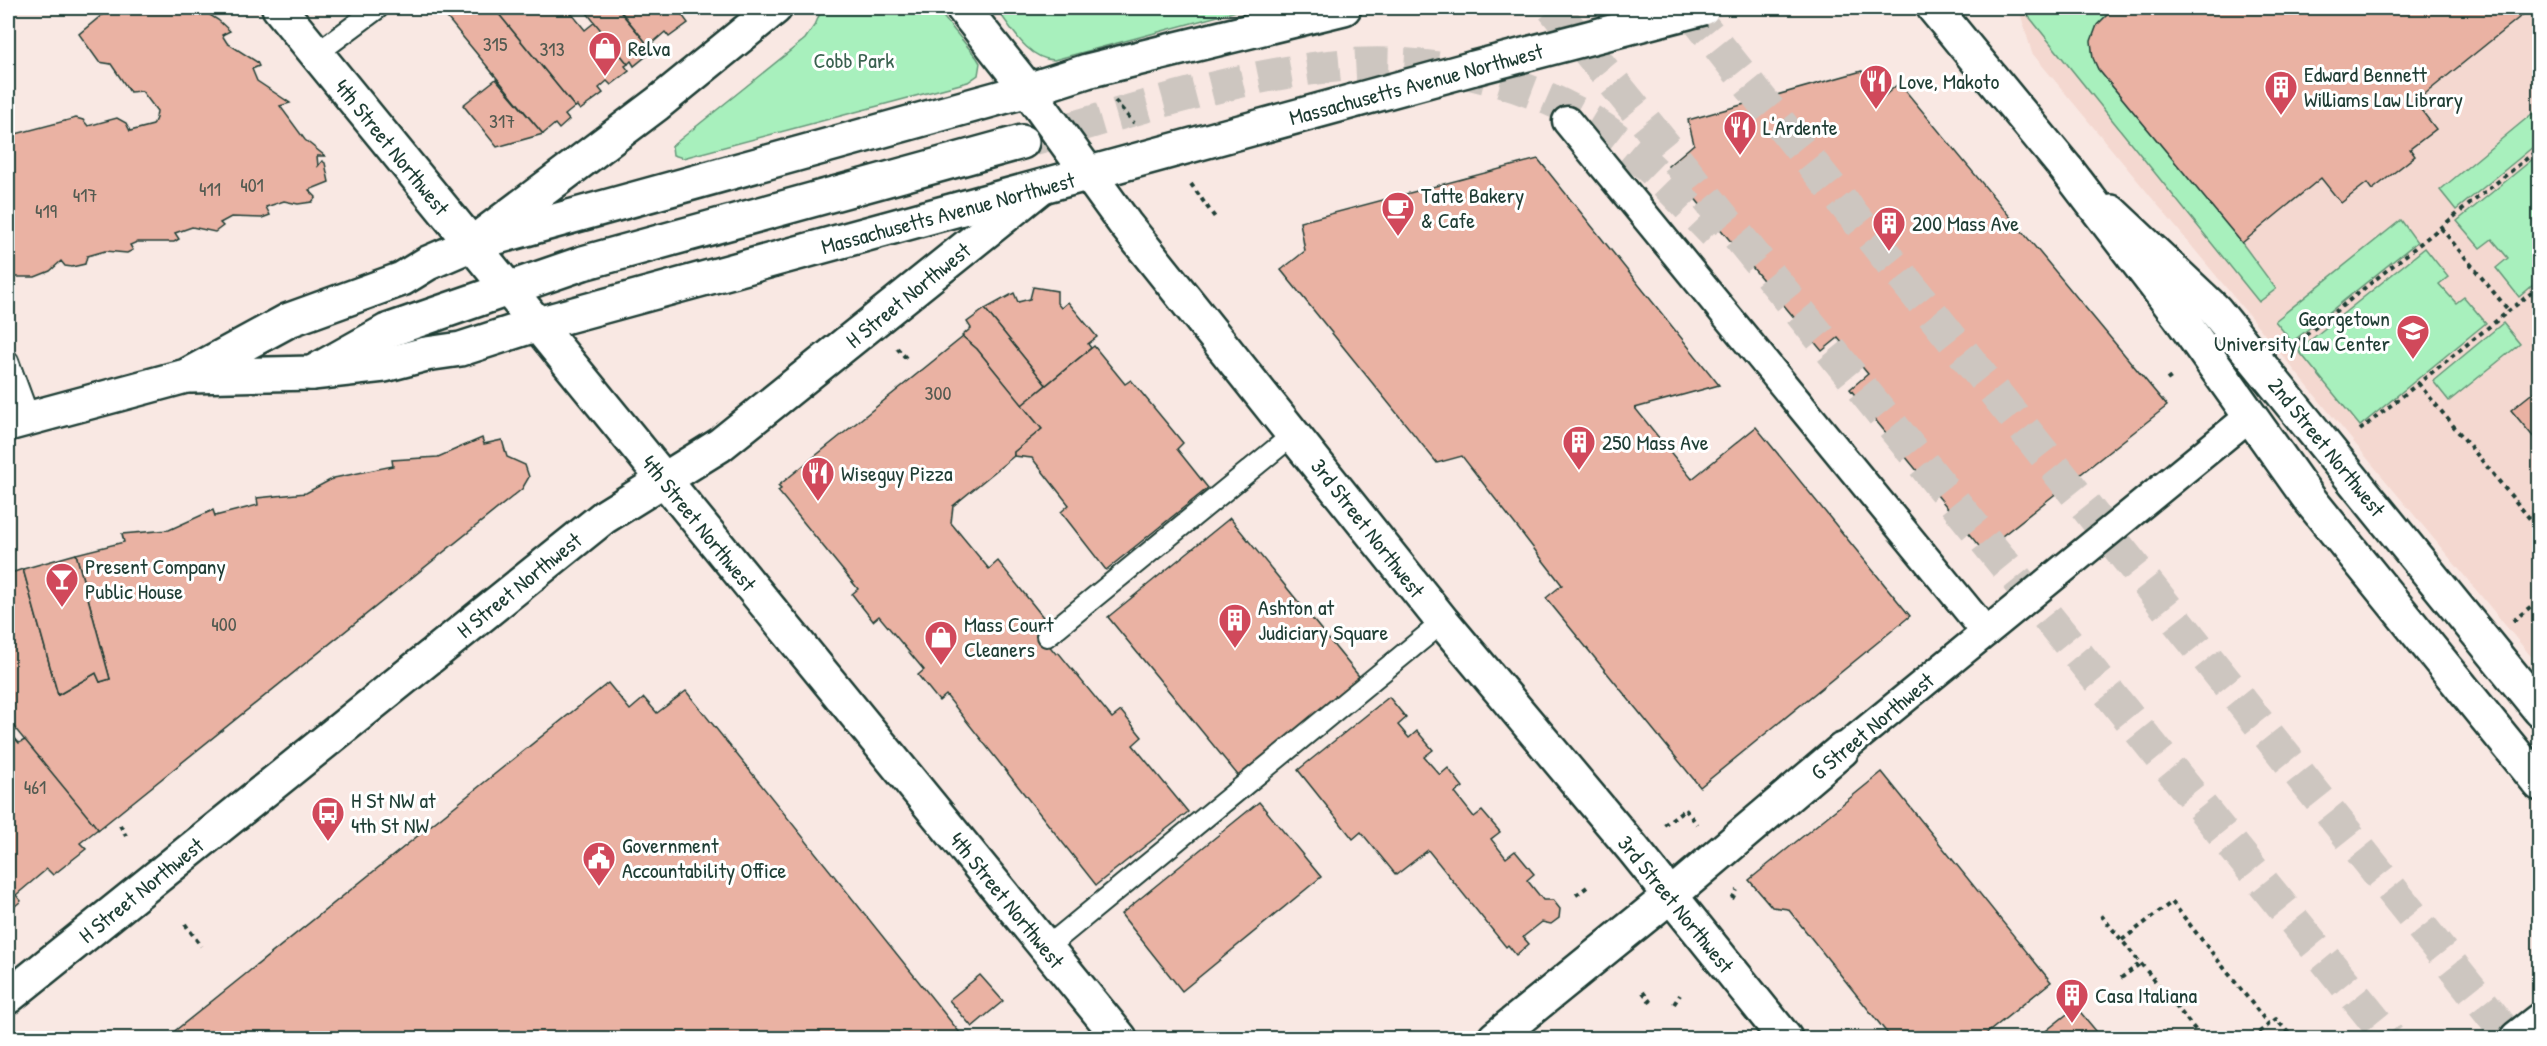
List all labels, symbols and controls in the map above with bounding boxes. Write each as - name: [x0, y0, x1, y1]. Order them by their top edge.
- house number: 315: [483, 30, 508, 57]
- shop icon: Relva: [587, 30, 623, 77]
- place label: Relva: [628, 33, 670, 63]
- house number: 313: [539, 35, 565, 62]
- street label: Massachusetts Avenue Northwest: [1286, 36, 1547, 132]
- park label: Cobb Park: [814, 45, 894, 75]
- place label: Edward Bennett Williams Law Library: [2304, 59, 2463, 114]
- restaurant icon: Love, Makoto: [1858, 63, 1894, 110]
- place label: Love, Makoto: [1899, 66, 1999, 96]
- building icon: Edward Bennett Williams Law Library: [2263, 69, 2299, 116]
- street label: 4th Street Northwest: [328, 73, 457, 222]
- house number: 317: [489, 107, 515, 134]
- restaurant icon: L'Ardente: [1722, 109, 1758, 156]
- place label: L'Ardente: [1763, 112, 1838, 142]
- street label: Massachusetts Avenue Northwest: [818, 165, 1079, 261]
- house number: 401: [240, 171, 264, 198]
- house number: 411: [199, 175, 221, 202]
- place label: Tatte Bakery & Cafe: [1421, 180, 1524, 235]
- house number: 417: [73, 181, 97, 208]
- cafe icon: Tatte Bakery & Cafe: [1380, 190, 1416, 237]
- house number: 419: [35, 197, 57, 224]
- building icon: 200 Mass Ave: [1871, 205, 1907, 252]
- place label: 200 Mass Ave: [1912, 208, 2019, 238]
- street label: H Street Northwest: [839, 235, 977, 355]
- place label: Georgetown University Law Center: [2214, 303, 2391, 358]
- school or university icon: Georgetown University Law Center: [2395, 313, 2431, 360]
- street label: 2nd Street Northwest: [2262, 371, 2393, 523]
- house number: 300: [925, 379, 951, 406]
- building icon: 250 Mass Ave: [1561, 424, 1597, 471]
- place label: 250 Mass Ave: [1602, 427, 1709, 457]
- street label: 4th Street Northwest: [635, 449, 764, 598]
- street label: 3rd Street Northwest: [1304, 452, 1432, 604]
- restaurant icon: Wiseguy Pizza: [800, 455, 836, 502]
- place label: Wiseguy Pizza: [841, 458, 953, 488]
- street label: H Street Northwest: [450, 525, 588, 645]
- place label: Present Company Public House: [85, 551, 226, 606]
- bar icon: Present Company Public House: [44, 561, 80, 608]
- place label: Ashton at Judiciary Square: [1258, 592, 1389, 647]
- building icon: Ashton at Judiciary Square: [1217, 602, 1253, 649]
- place label: Mass Court Cleaners: [964, 609, 1054, 664]
- house number: 400: [211, 610, 237, 637]
- shop icon: Mass Court Cleaners: [923, 619, 959, 666]
- street label: G Street Northwest: [1804, 665, 1940, 787]
- house number: 461: [24, 773, 46, 800]
- place label: H St NW at 4th St NW: [351, 785, 436, 840]
- bus stop icon: H St NW at 4th St NW: [310, 795, 346, 842]
- street label: 4th Street Northwest: [943, 826, 1072, 975]
- street label: 3rd Street Northwest: [1611, 829, 1741, 979]
- street label: H Street Northwest: [72, 830, 210, 950]
- place label: Government Accountability Office: [622, 830, 787, 885]
- public building icon: Government Accountability Office: [581, 840, 617, 887]
- building icon: Casa Italiana: [2054, 977, 2090, 1024]
- place label: Casa Italiana: [2095, 980, 2198, 1010]

